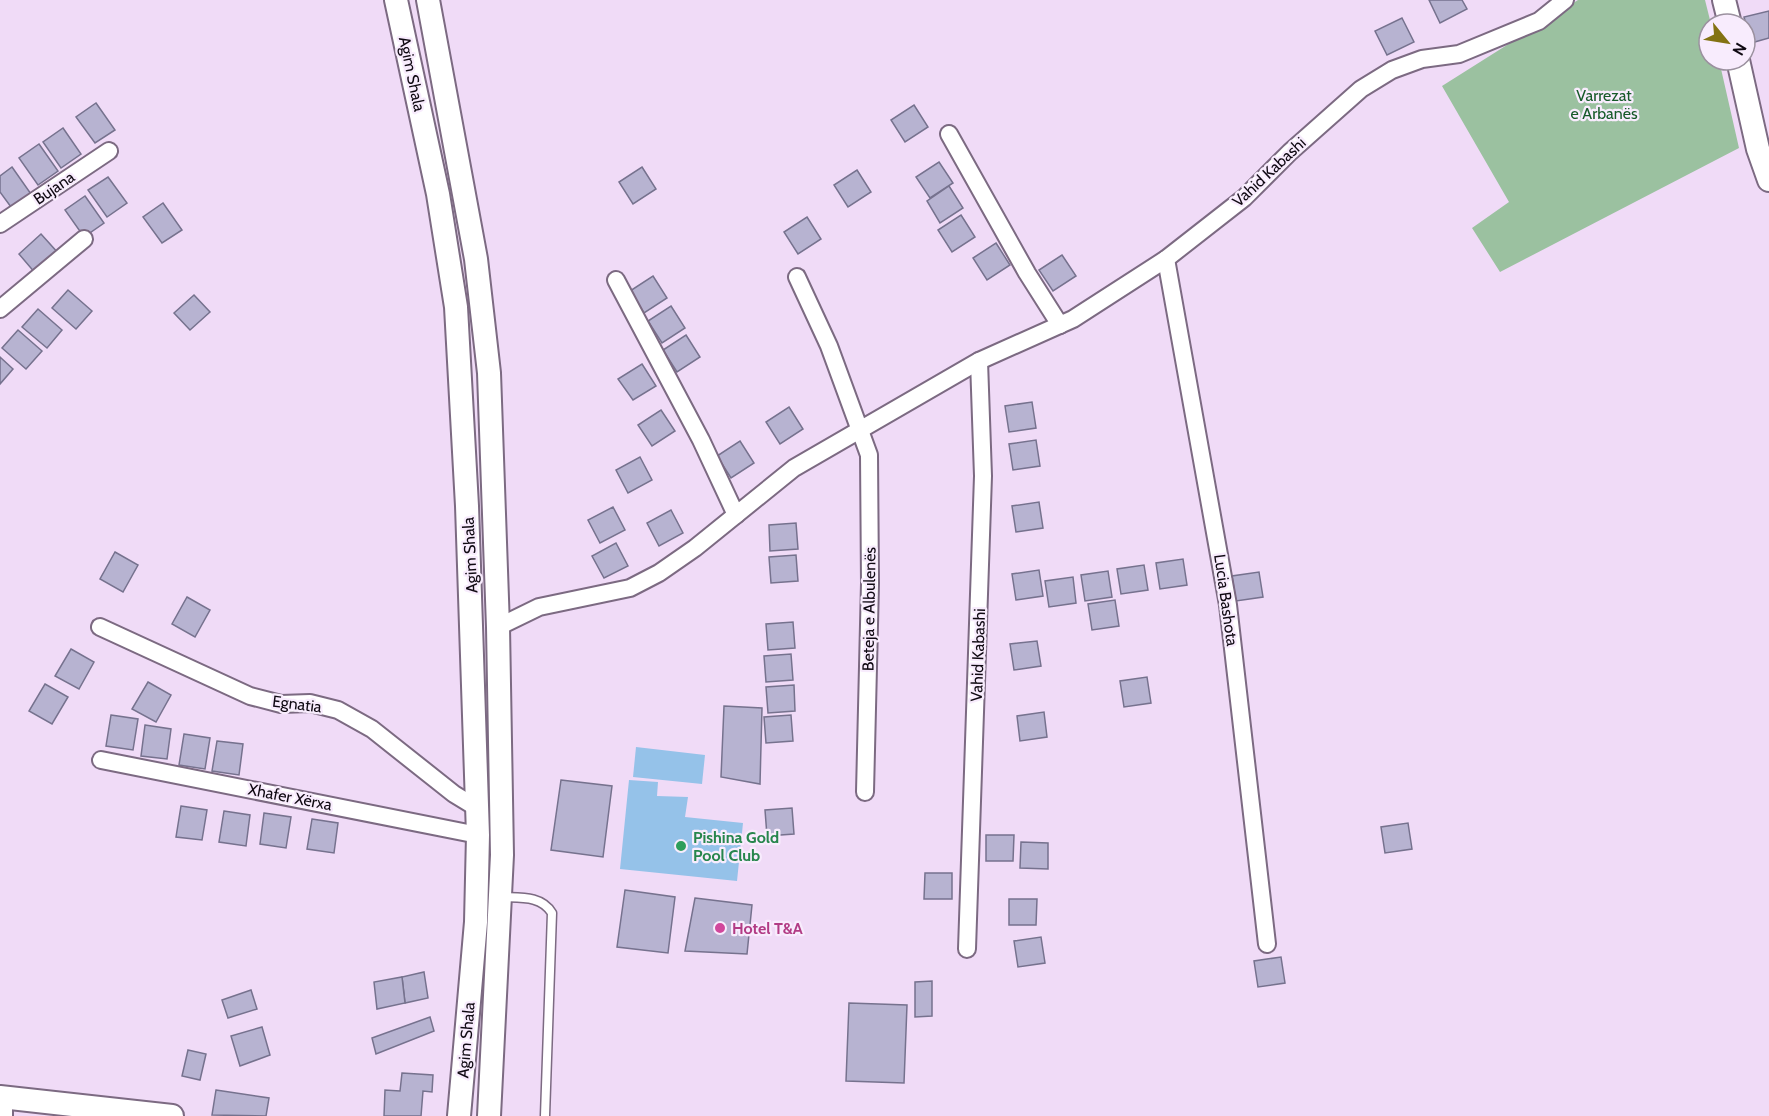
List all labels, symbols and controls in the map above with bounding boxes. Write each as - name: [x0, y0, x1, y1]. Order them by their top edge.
- north arrow: [1697, 12, 1757, 72]
- street label: Agim Shala: [395, 35, 429, 113]
- text: N: [1729, 40, 1751, 59]
- park label: Varrezat e Arbanës: [1570, 86, 1638, 123]
- street label: Vahid Kabashi: [1228, 133, 1310, 211]
- street label: Bujana: [30, 167, 78, 209]
- street label: Agim Shala: [459, 516, 481, 593]
- street label: Beteja e Albulenës: [858, 546, 880, 671]
- street label: Lucia Bashota: [1210, 553, 1242, 647]
- street label: Vahid Kabashi: [967, 608, 989, 702]
- street label: Egnatia: [271, 692, 323, 716]
- street label: Xhafer Xërxa: [246, 780, 334, 815]
- place label: Pishina Gold Pool Club: [693, 828, 779, 865]
- marker: Pishina Gold Pool Club: [674, 839, 688, 853]
- place label: Hotel T&A: [732, 919, 803, 938]
- marker: Hotel T&A: [713, 921, 727, 935]
- street label: Agim Shala: [453, 1001, 479, 1079]

